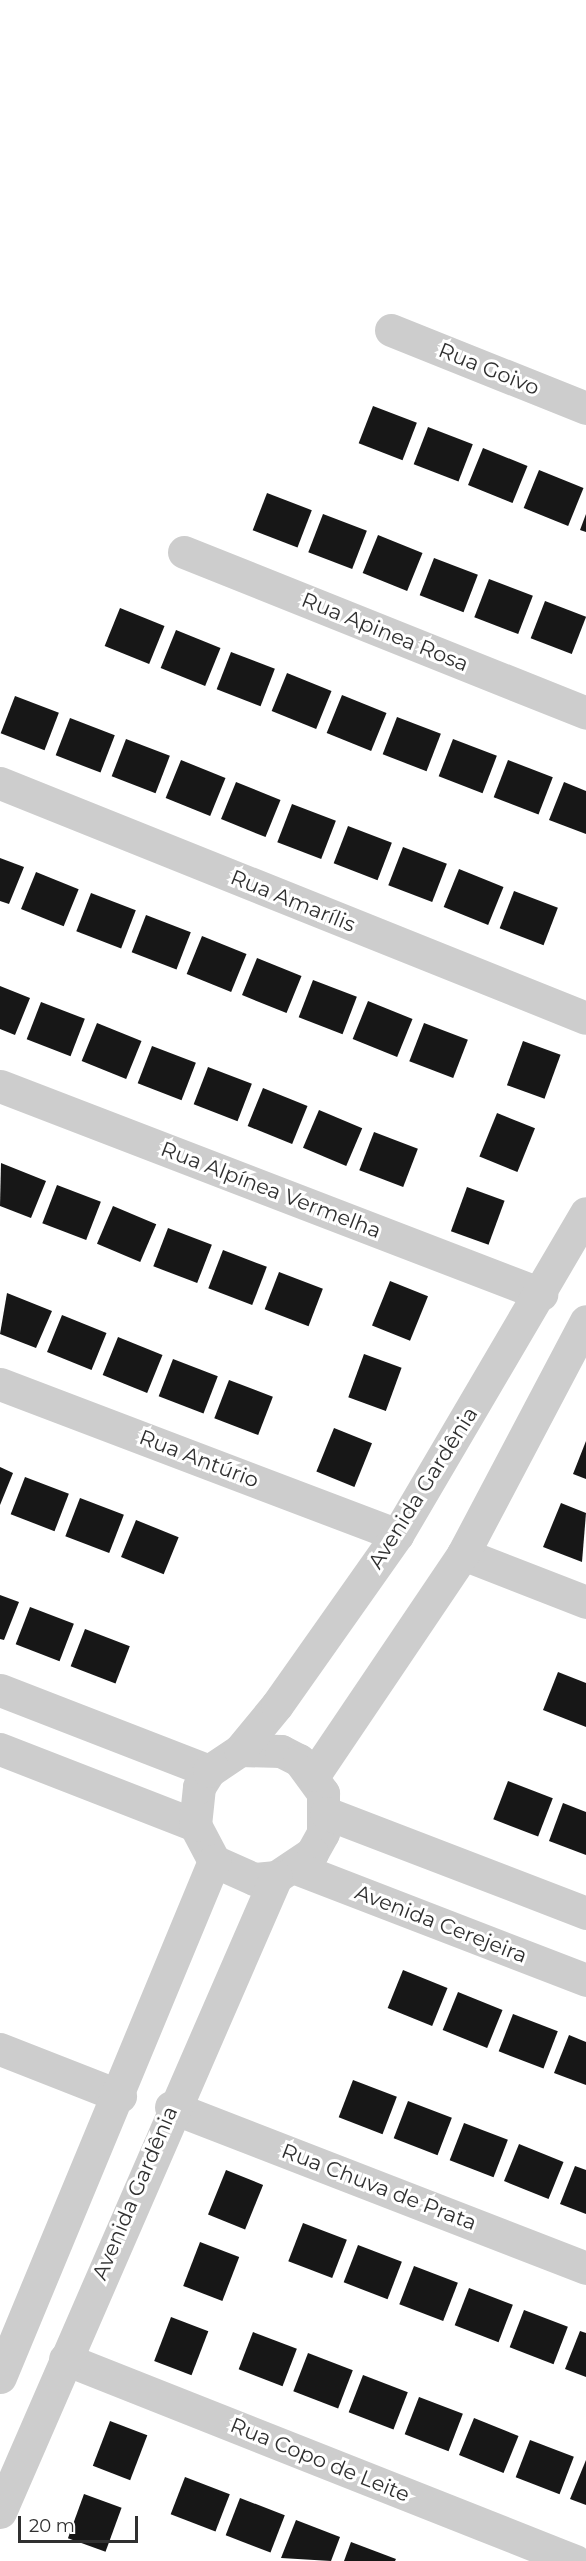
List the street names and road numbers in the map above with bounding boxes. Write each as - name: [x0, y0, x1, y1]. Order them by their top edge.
- street label: Rua Goivo: [435, 337, 543, 401]
- street label: Rua Apinea Rosa: [298, 587, 472, 677]
- street label: Rua Amarílis: [227, 865, 359, 937]
- street label: Rua Alpínea Vermelha: [157, 1136, 385, 1244]
- street label: Avenida Gardênia: [363, 1402, 483, 1574]
- street label: Rua Antúrio: [136, 1425, 262, 1493]
- street label: Avenida Cerejeira: [352, 1880, 530, 1968]
- street label: Avenida Gardênia: [87, 2102, 183, 2284]
- street label: Rua Chuva de Prata: [278, 2138, 480, 2236]
- street label: Rua Copo de Leite: [227, 2412, 413, 2508]

